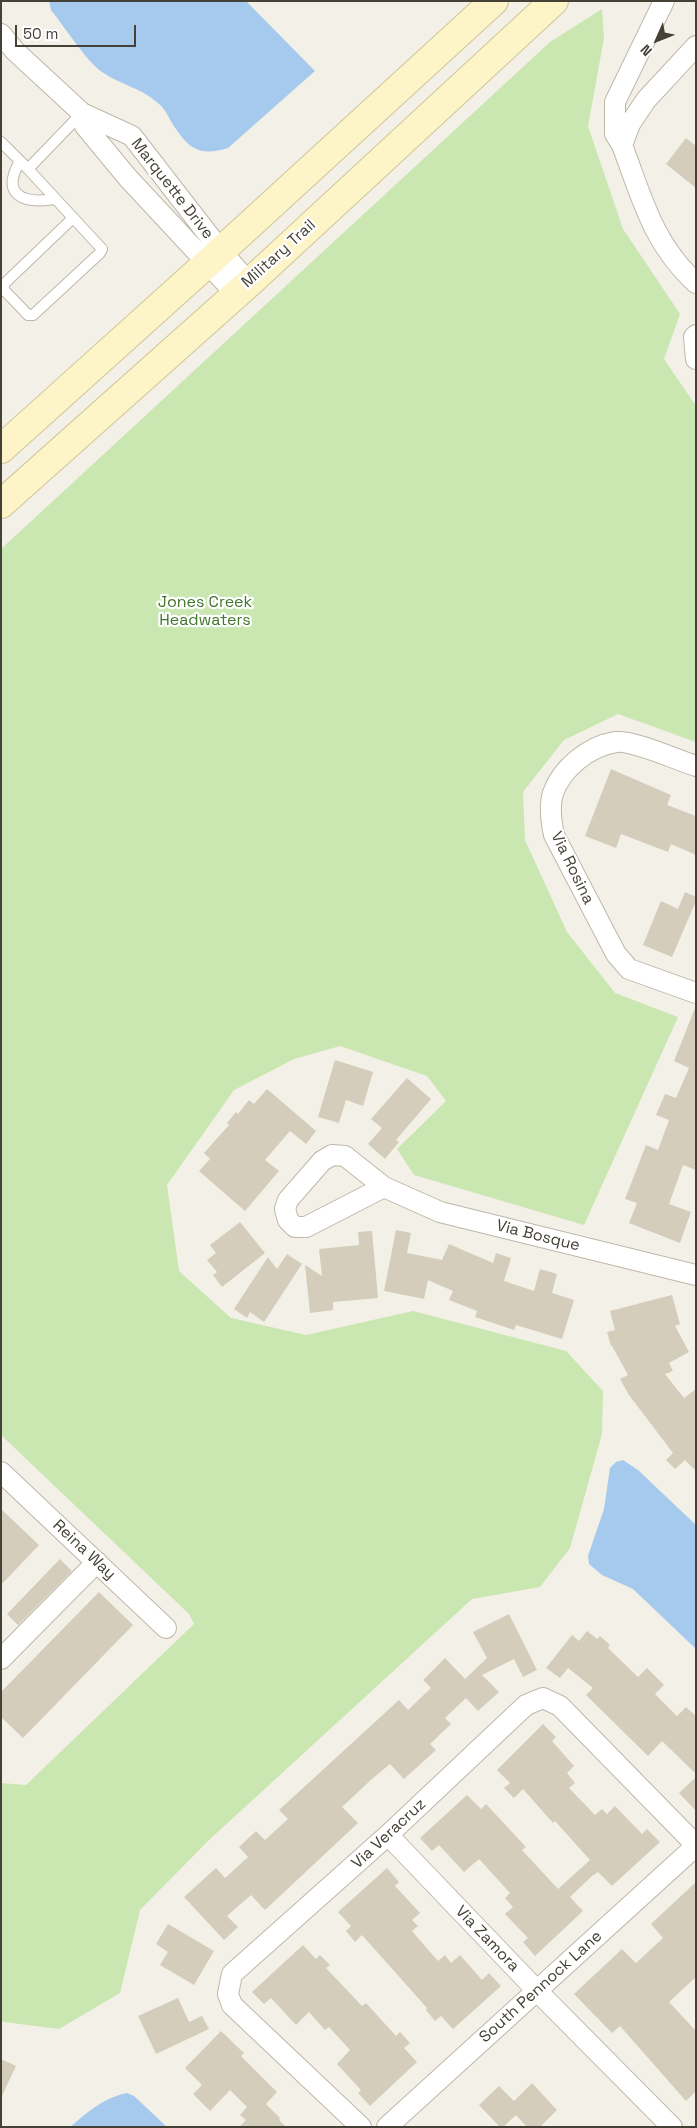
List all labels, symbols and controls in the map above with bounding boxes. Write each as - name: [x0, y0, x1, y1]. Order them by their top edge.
- scale bar: [18, 15, 139, 47]
- north arrow: [632, 15, 682, 65]
- text: 50 m: [23, 24, 58, 43]
- text: N: [636, 41, 656, 60]
- street label: Marquette Drive: [127, 135, 217, 243]
- street label: Military Trail: [238, 216, 320, 292]
- park label: Jones Creek Headwaters: [158, 593, 252, 631]
- street label: Via Rosina: [546, 829, 598, 907]
- street label: Via Bosque: [494, 1216, 582, 1256]
- street label: Reina Way: [48, 1516, 120, 1584]
- street label: Via Veracruz: [348, 1795, 430, 1873]
- street label: Via Zamora: [451, 1902, 523, 1976]
- street label: South Pennock Lane: [476, 1927, 606, 2047]

